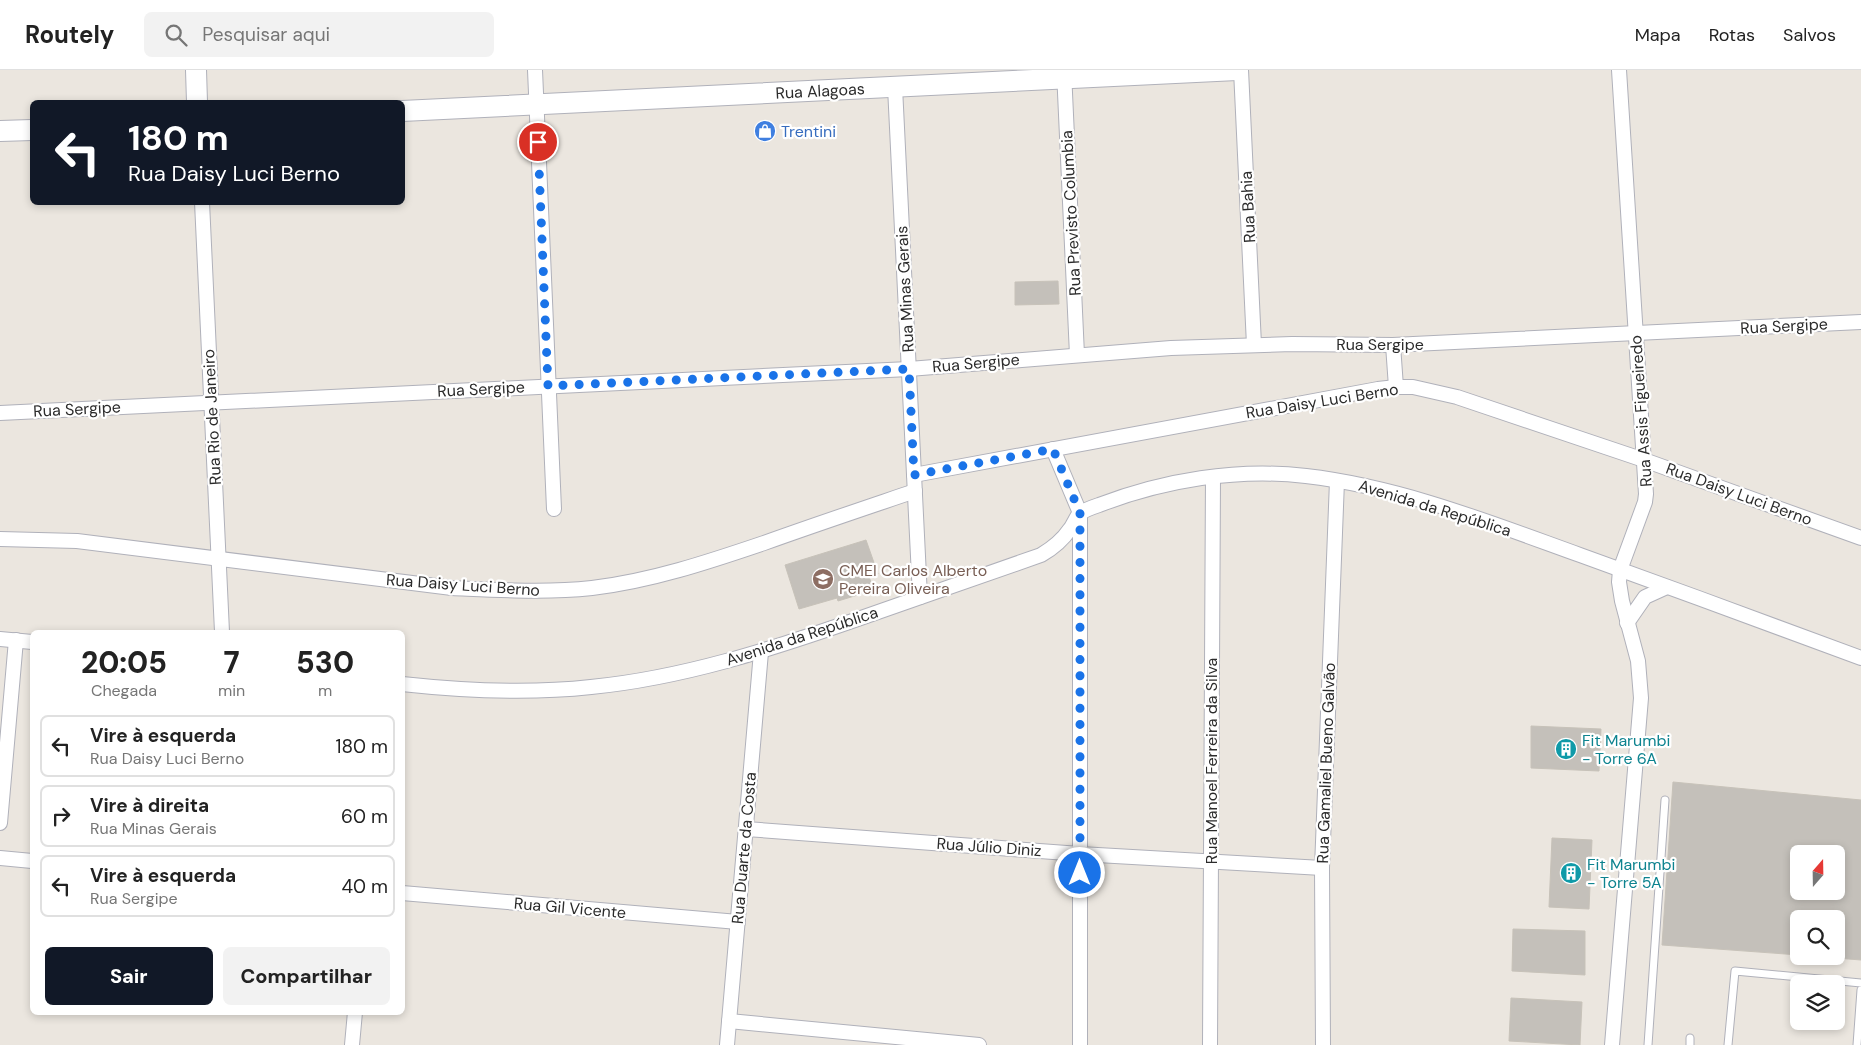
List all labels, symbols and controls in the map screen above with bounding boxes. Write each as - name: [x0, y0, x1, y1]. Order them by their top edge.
- search box: [144, 12, 494, 57]
- text: Routely: [25, 19, 114, 50]
- icon: search: [162, 21, 190, 49]
- text: Pesquisar aqui: [202, 22, 330, 47]
- text: Mapa: [1635, 23, 1681, 47]
- text: Rotas: [1709, 23, 1755, 47]
- text: Salvos: [1783, 23, 1836, 47]
- street label: Rua Alagoas: [775, 78, 865, 104]
- text: 180 m: [128, 115, 229, 161]
- shop icon: Trentini: [753, 119, 777, 143]
- icon: left: [45, 120, 110, 185]
- pin: [517, 121, 559, 163]
- place label: Trentini: [781, 121, 836, 142]
- icon: arrive: [524, 128, 552, 156]
- street label: Rua Previsto Columbia: [1056, 130, 1086, 296]
- text: Rua Daisy Luci Berno: [128, 159, 340, 188]
- street label: Rua Bahia: [1236, 171, 1260, 243]
- street label: Rua Minas Gerais: [891, 225, 919, 353]
- street label: Rua Sergipe: [1740, 313, 1828, 339]
- street label: Rua Sergipe: [1336, 334, 1424, 355]
- street label: Rua Assis Figueiredo: [1625, 334, 1657, 488]
- street label: Rua Rio de Janeiro: [198, 349, 226, 485]
- street label: Rua Sergipe: [931, 349, 1021, 377]
- street label: Rua Sergipe: [437, 376, 525, 402]
- street label: Rua Daisy Luci Berno: [1244, 379, 1400, 423]
- street label: Rua Sergipe: [33, 396, 121, 422]
- street label: Rua Daisy Luci Berno: [1663, 458, 1815, 530]
- street label: Avenida da República: [1356, 475, 1514, 541]
- place label: CMEI Carlos Alberto Pereira Oliveira: [839, 560, 987, 599]
- school or university icon: CMEI Carlos Alberto Pereira Oliveira: [811, 567, 835, 591]
- street label: Rua Daisy Luci Berno: [385, 569, 541, 601]
- street label: Avenida da República: [723, 602, 881, 670]
- text: 20:05: [81, 643, 167, 682]
- text: 7: [223, 643, 240, 682]
- text: 530: [296, 643, 354, 682]
- street label: Rua Manoel Ferreira da Silva: [1201, 658, 1222, 864]
- street label: Rua Gamaliel Bueno Galvão: [1312, 662, 1340, 864]
- text: Chegada: [91, 680, 157, 701]
- text: min: [218, 680, 245, 701]
- text: m: [318, 680, 332, 701]
- text: Vire à esquerda: [90, 723, 236, 748]
- place label: Fit Marumbi - Torre 6A: [1582, 730, 1670, 769]
- icon: left: [47, 732, 75, 760]
- text: 180 m: [336, 734, 388, 759]
- building icon: Fit Marumbi - Torre 6A: [1554, 737, 1578, 761]
- text: Rua Daisy Luci Berno: [90, 748, 244, 769]
- street label: Rua Duarte da Costa: [727, 771, 761, 925]
- text: Vire à direita: [90, 793, 209, 818]
- icon: right: [47, 802, 75, 830]
- text: 60 m: [341, 804, 388, 829]
- text: Rua Minas Gerais: [90, 818, 217, 839]
- street label: Rua Júlio Diniz: [936, 833, 1042, 861]
- north arrow: [1790, 845, 1845, 900]
- map controls: [1790, 845, 1845, 1030]
- position arrow: [1053, 846, 1105, 898]
- place label: Fit Marumbi - Torre 5A: [1587, 854, 1675, 893]
- building icon: Fit Marumbi - Torre 5A: [1559, 861, 1583, 885]
- text: Vire à esquerda: [90, 863, 236, 888]
- icon: left: [47, 872, 75, 900]
- text: 40 m: [341, 874, 388, 899]
- text: Rua Sergipe: [90, 888, 178, 909]
- street label: Rua Gil Vicente: [513, 893, 627, 923]
- button: search: [1790, 910, 1845, 965]
- button: Sair: [45, 947, 213, 1005]
- button: Compartilhar: [223, 947, 390, 1005]
- button: layers: [1790, 975, 1845, 1030]

